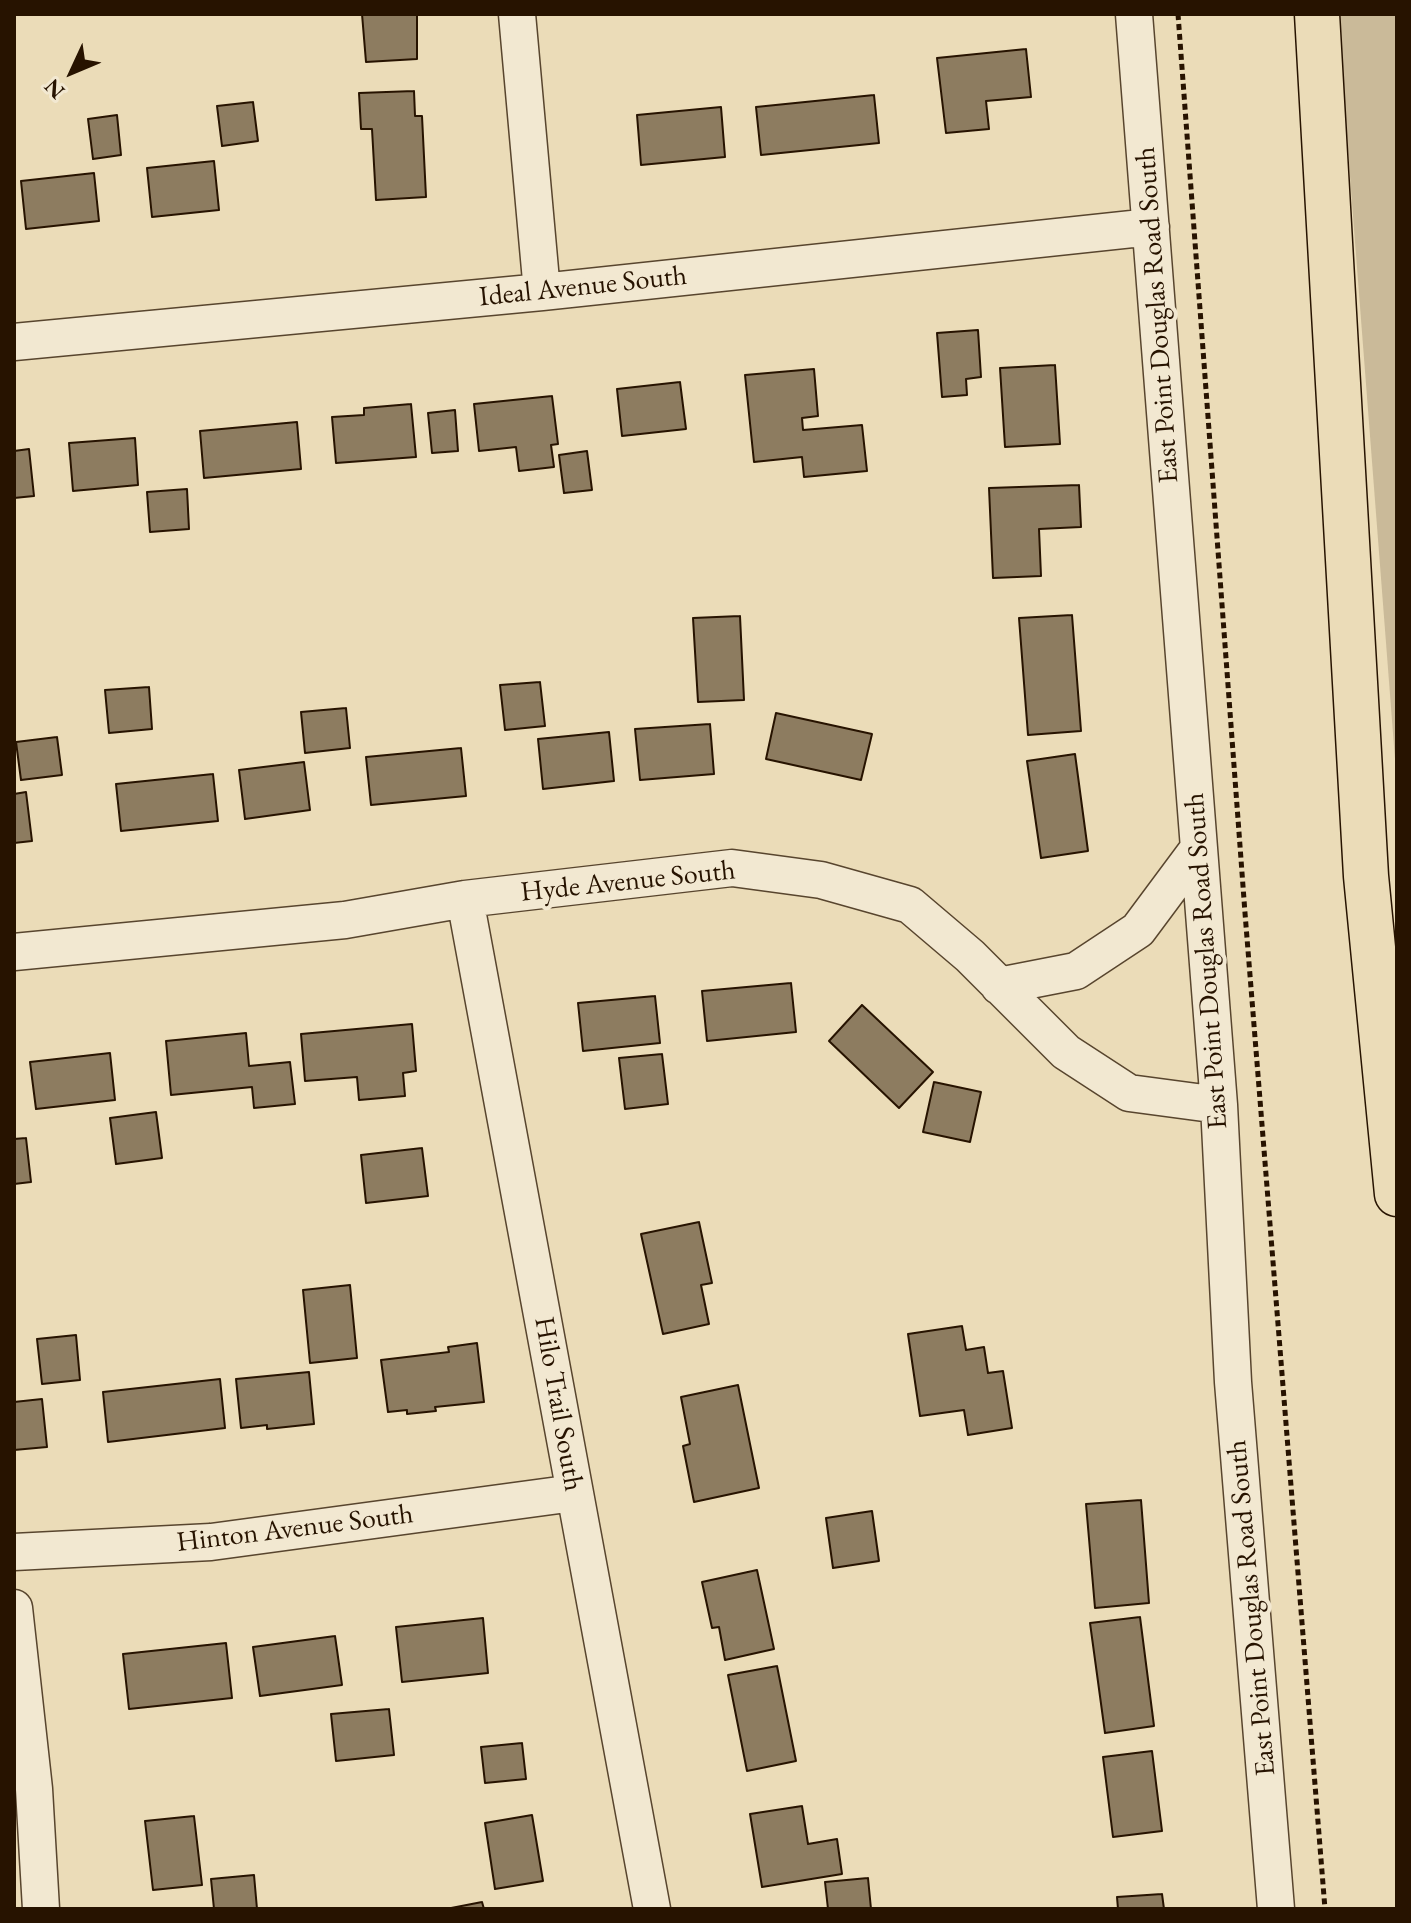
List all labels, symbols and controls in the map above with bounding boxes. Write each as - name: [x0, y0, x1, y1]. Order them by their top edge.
- north arrow: [32, 32, 112, 112]
- text: N: [38, 73, 71, 105]
- street label: East Point Douglas Road South: [1129, 146, 1187, 484]
- street label: Ideal Avenue South: [477, 259, 689, 315]
- street label: East Point Douglas Road South: [1178, 792, 1236, 1130]
- street label: Hyde Avenue South: [519, 854, 737, 910]
- street label: Hilo Trail South: [526, 1314, 590, 1494]
- street label: East Point Douglas Road South: [1221, 1439, 1283, 1777]
- street label: Hinton Avenue South: [175, 1498, 415, 1560]

